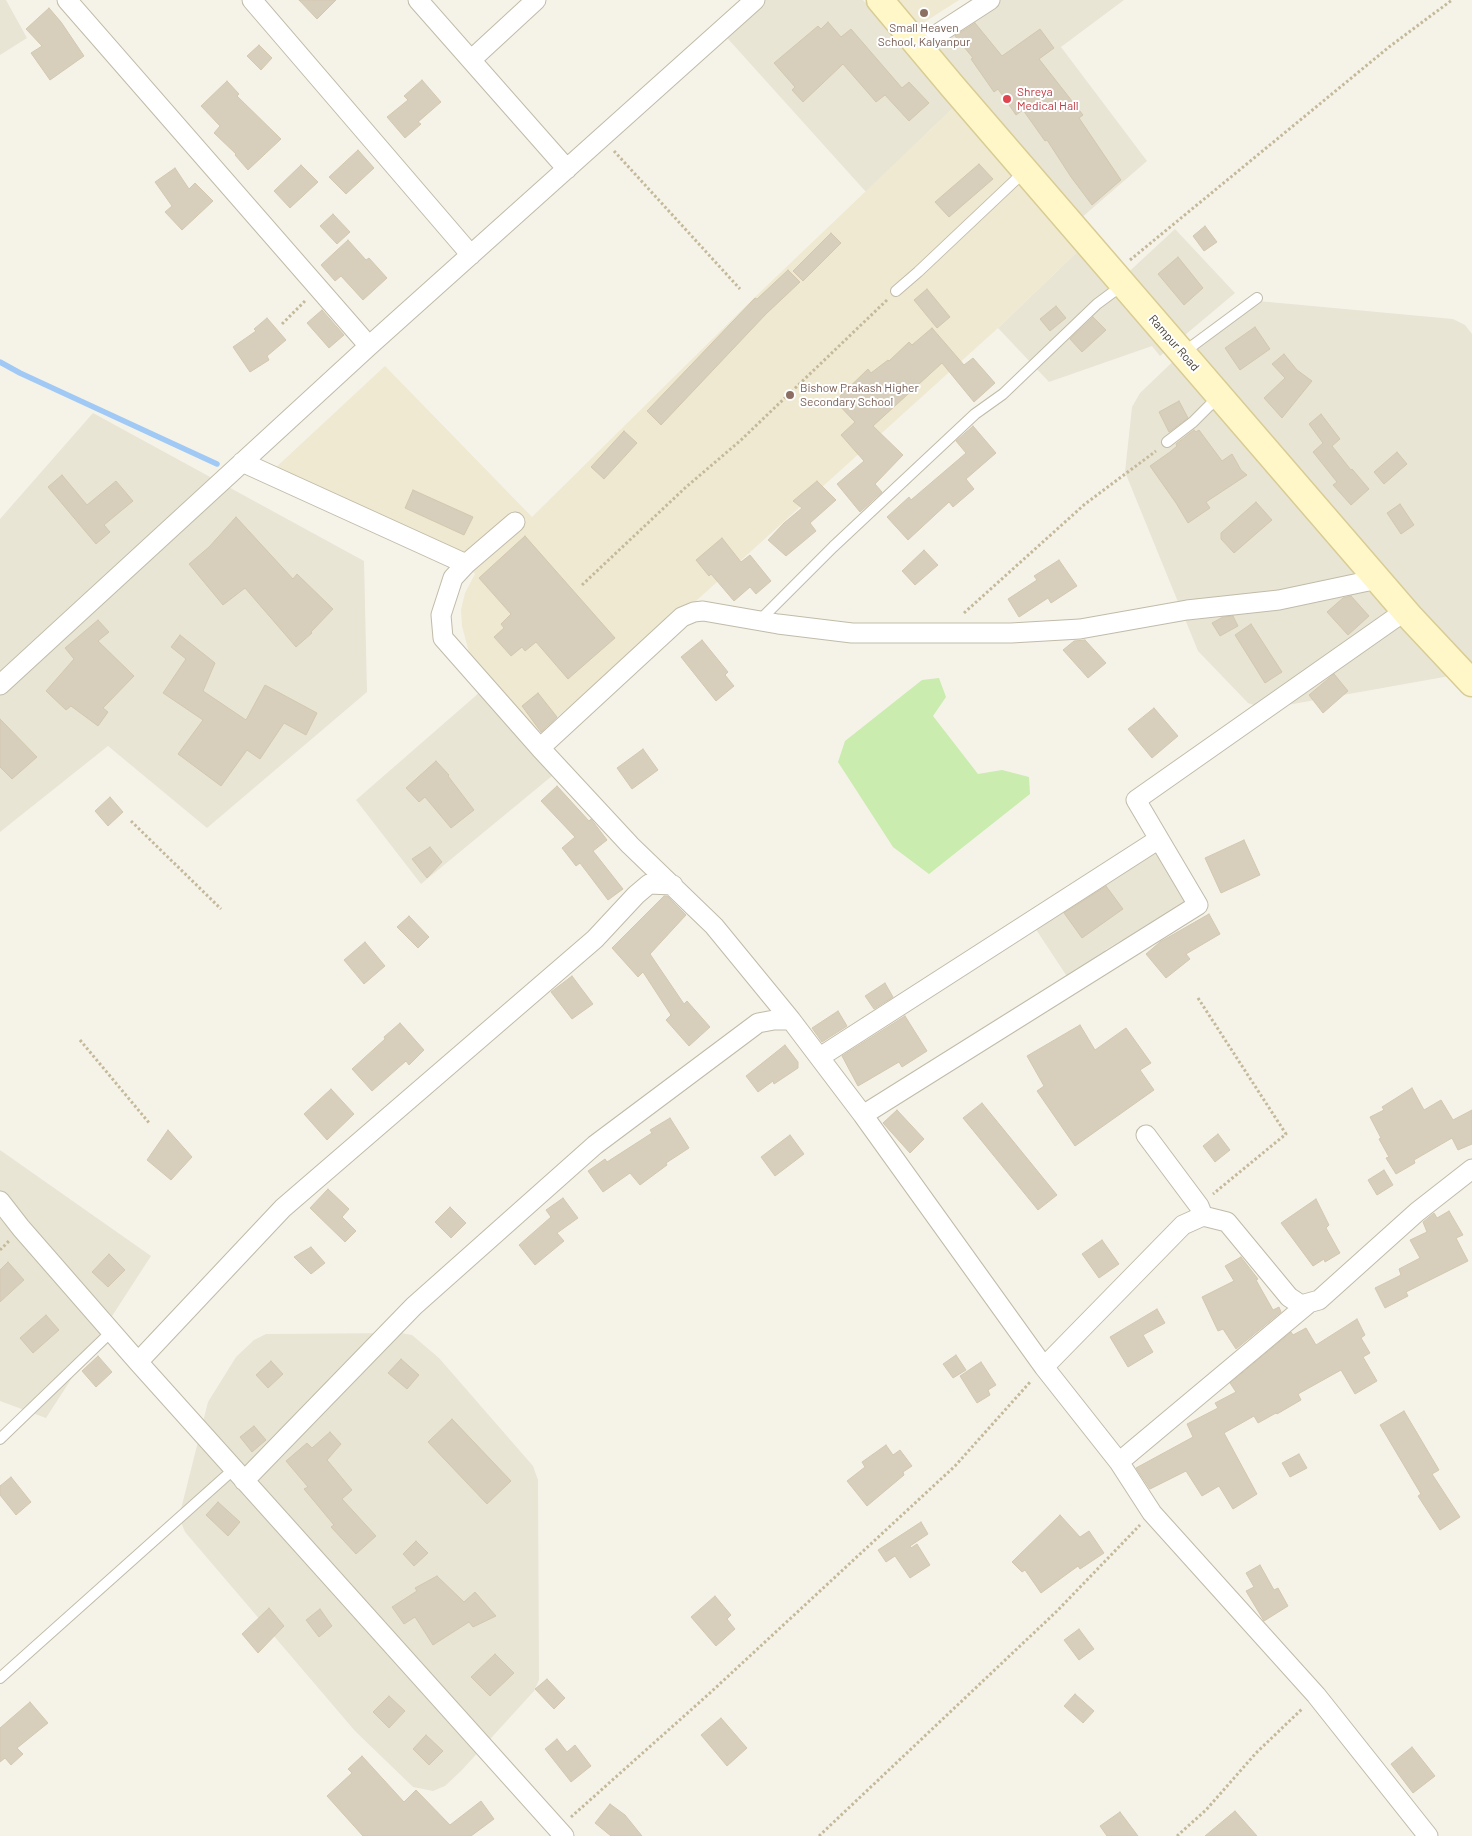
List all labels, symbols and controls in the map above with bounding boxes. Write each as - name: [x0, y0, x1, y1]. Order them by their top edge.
- marker: Small Heaven School, Kalyanpur: [918, 7, 930, 19]
- place label: Small Heaven School, Kalyanpur: [878, 21, 970, 49]
- place label: Shreya Medical Hall: [1017, 85, 1079, 113]
- marker: Shreya Medical Hall: [1001, 93, 1013, 105]
- street label: Rampur Road: [1146, 312, 1202, 374]
- place label: Bishow Prakash Higher Secondary School: [800, 381, 919, 409]
- marker: Bishow Prakash Higher Secondary School: [784, 389, 796, 401]

